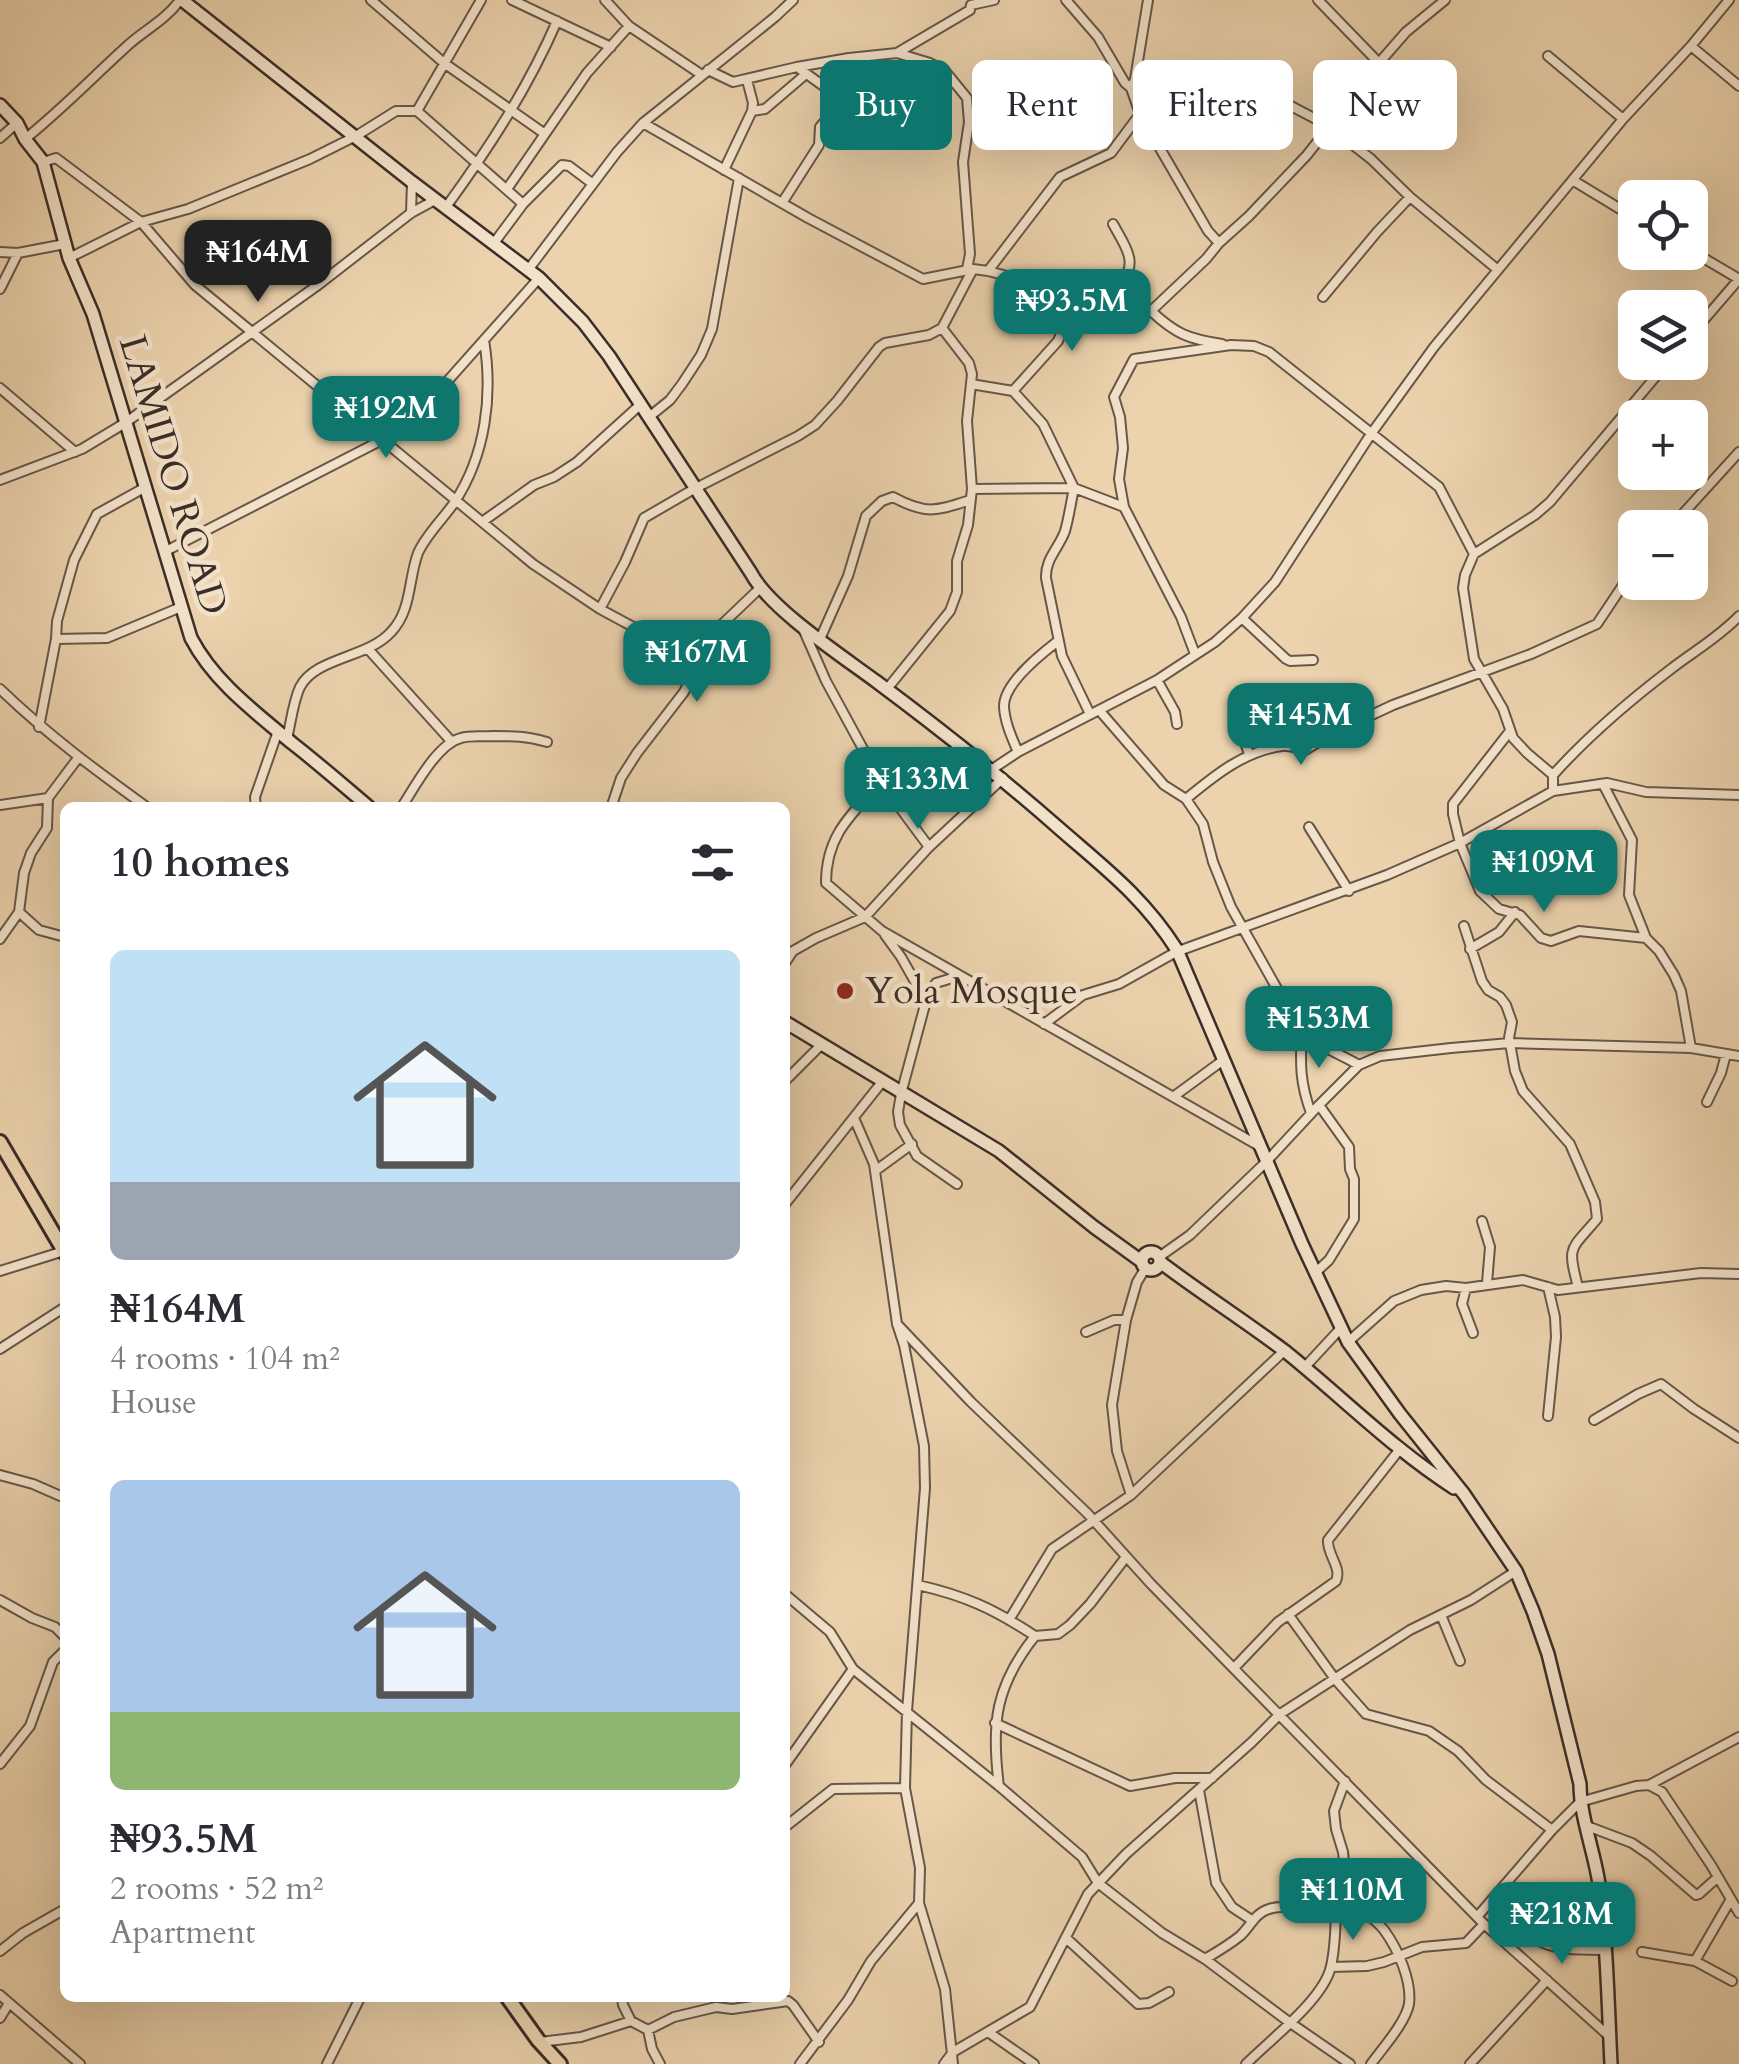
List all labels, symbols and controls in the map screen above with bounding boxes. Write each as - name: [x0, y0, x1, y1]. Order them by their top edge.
- chip: Buy: [820, 60, 952, 150]
- chip: Rent: [972, 60, 1113, 150]
- chip: Filters: [1133, 60, 1293, 150]
- chip: New: [1313, 60, 1457, 150]
- map controls: [1618, 180, 1708, 600]
- button: locate: [1618, 180, 1708, 270]
- pin: ₦164M: [188, 220, 328, 305]
- text: ₦164M: [206, 230, 310, 274]
- pin: ₦93.5M: [991, 269, 1153, 354]
- text: ₦93.5M: [1016, 279, 1128, 323]
- button: layers: [1618, 290, 1708, 380]
- street label: LAMIDO ROAD: [106, 329, 240, 621]
- pin: ₦192M: [316, 376, 456, 461]
- text: ₦192M: [334, 386, 438, 430]
- button: +: [1618, 400, 1708, 490]
- button: −: [1618, 510, 1708, 600]
- pin: ₦167M: [627, 620, 767, 705]
- text: ₦167M: [645, 630, 749, 674]
- pin: ₦145M: [1231, 683, 1371, 768]
- text: ₦145M: [1249, 693, 1353, 737]
- pin: ₦133M: [848, 747, 988, 832]
- text: ₦133M: [866, 757, 970, 801]
- pin: ₦109M: [1474, 830, 1614, 915]
- text: 10 homes: [110, 834, 290, 891]
- icon: filters: [685, 835, 740, 890]
- text: ₦109M: [1492, 840, 1596, 884]
- place label: Yola Mosque: [865, 965, 1078, 1017]
- marker: Yola Mosque: [834, 980, 856, 1002]
- pin: ₦153M: [1249, 986, 1389, 1071]
- text: ₦153M: [1267, 996, 1371, 1040]
- icon: home: [335, 1015, 515, 1195]
- text: ₦164M: [110, 1280, 246, 1337]
- text: 4 rooms · 104 m²: [110, 1337, 340, 1381]
- text: House: [110, 1381, 197, 1425]
- icon: home: [335, 1545, 515, 1725]
- text: ₦93.5M: [110, 1810, 258, 1867]
- pin: ₦110M: [1283, 1858, 1423, 1943]
- text: 2 rooms · 52 m²: [110, 1867, 323, 1911]
- text: ₦110M: [1301, 1868, 1405, 1912]
- pin: ₦218M: [1492, 1882, 1632, 1967]
- text: ₦218M: [1510, 1892, 1614, 1936]
- text: Apartment: [110, 1911, 255, 1955]

